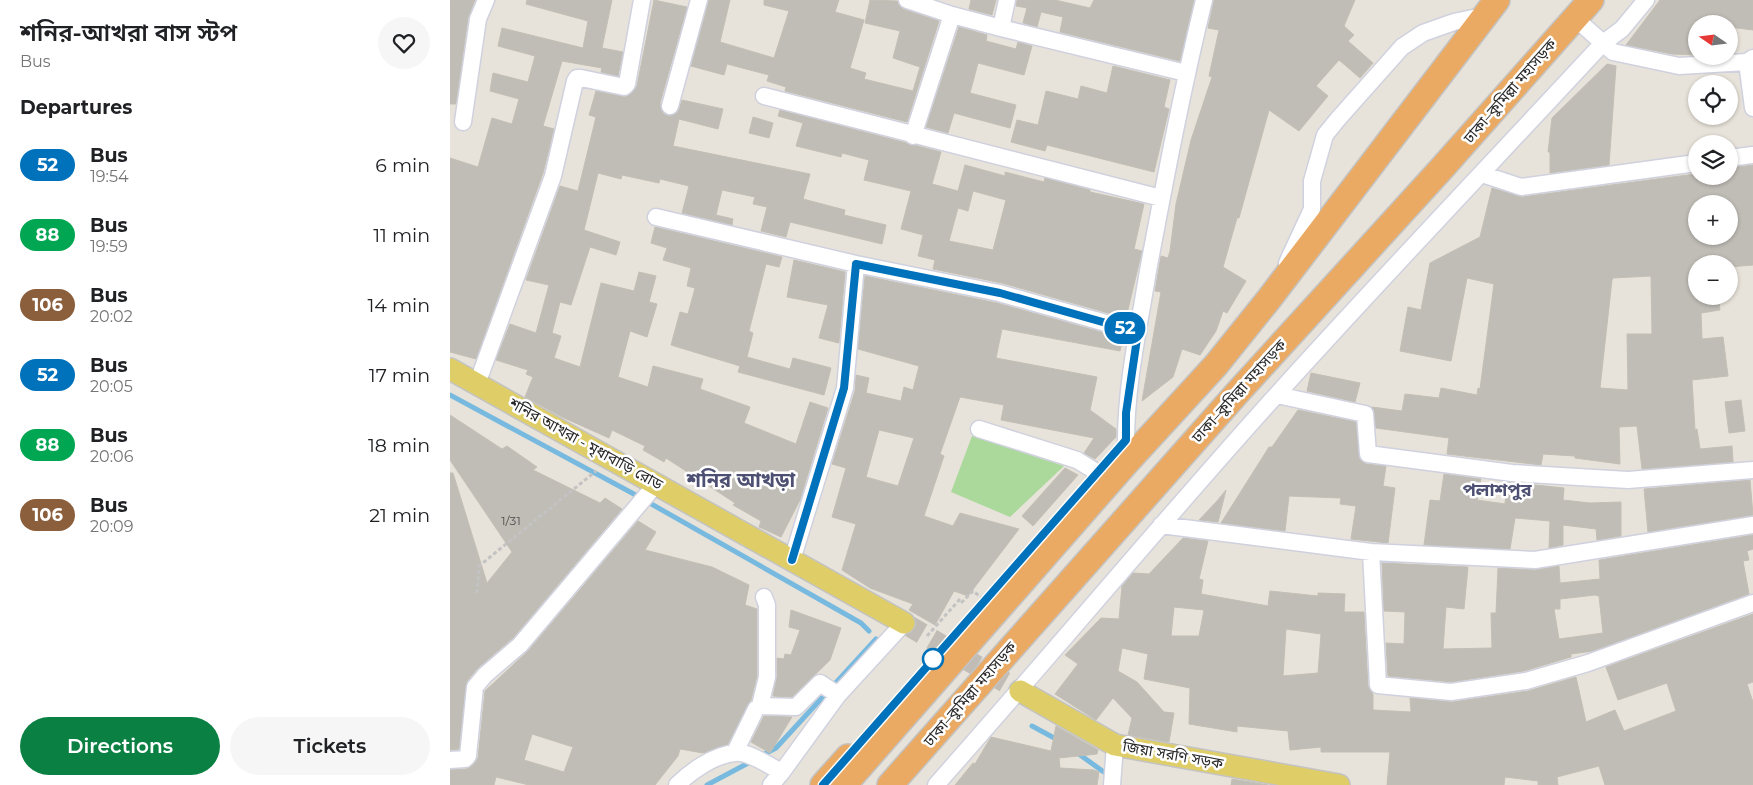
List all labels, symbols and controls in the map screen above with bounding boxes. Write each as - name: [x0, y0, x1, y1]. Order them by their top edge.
- north arrow: [1688, 15, 1738, 65]
- map controls: [1688, 15, 1738, 305]
- button: heart: [378, 17, 430, 69]
- text: শনির-আখরা বাস স্টপ: [20, 18, 237, 47]
- street label: ঢাকা–কুমিল্লা মহাসড়ক: [1458, 34, 1561, 148]
- text: Bus: [20, 52, 51, 71]
- button: locate: [1688, 75, 1738, 125]
- text: Departures: [20, 96, 132, 119]
- button: layers: [1688, 135, 1738, 185]
- text: Bus: [90, 144, 128, 167]
- text: 52: [37, 154, 58, 176]
- text: 6 min: [375, 154, 430, 177]
- text: 19:54: [90, 167, 129, 186]
- button: +: [1688, 195, 1738, 245]
- text: Bus: [90, 214, 128, 237]
- text: 88: [36, 224, 59, 246]
- text: 11 min: [373, 224, 430, 247]
- text: 19:59: [90, 237, 128, 256]
- button: −: [1688, 255, 1738, 305]
- text: Bus: [90, 284, 128, 307]
- text: 106: [32, 294, 63, 316]
- text: 14 min: [367, 294, 430, 317]
- text: 20:02: [90, 307, 133, 326]
- line badge: 52: [1102, 312, 1148, 344]
- text: 52: [1114, 317, 1136, 339]
- street label: ঢাকা–কুমিল্লা মহাসড়ক: [1187, 334, 1291, 447]
- text: Bus: [90, 354, 128, 377]
- text: 52: [37, 364, 58, 386]
- text: 17 min: [369, 364, 430, 387]
- text: 20:05: [90, 377, 133, 396]
- street label: শনির আখরা - মৃধাবাড়ি রোড: [505, 393, 667, 494]
- text: Bus: [90, 424, 128, 447]
- text: 88: [36, 434, 59, 456]
- text: 18 min: [368, 434, 430, 457]
- text: 20:06: [90, 447, 133, 466]
- district label: শনির আখড়া: [686, 468, 796, 492]
- district label: পলাশপুর: [1463, 479, 1533, 501]
- text: Bus: [90, 494, 128, 517]
- text: 106: [32, 504, 63, 526]
- text: 21 min: [369, 504, 430, 527]
- house number: 1/31: [501, 513, 521, 528]
- text: 20:09: [90, 517, 133, 536]
- street label: ঢাকা–কুমিল্লা মহাসড়ক: [918, 637, 1021, 751]
- unlabelled marker: [922, 648, 944, 670]
- button: Directions: [20, 717, 220, 775]
- button: Tickets: [230, 717, 430, 775]
- street label: জিয়া সরণি সড়ক: [1120, 736, 1226, 773]

